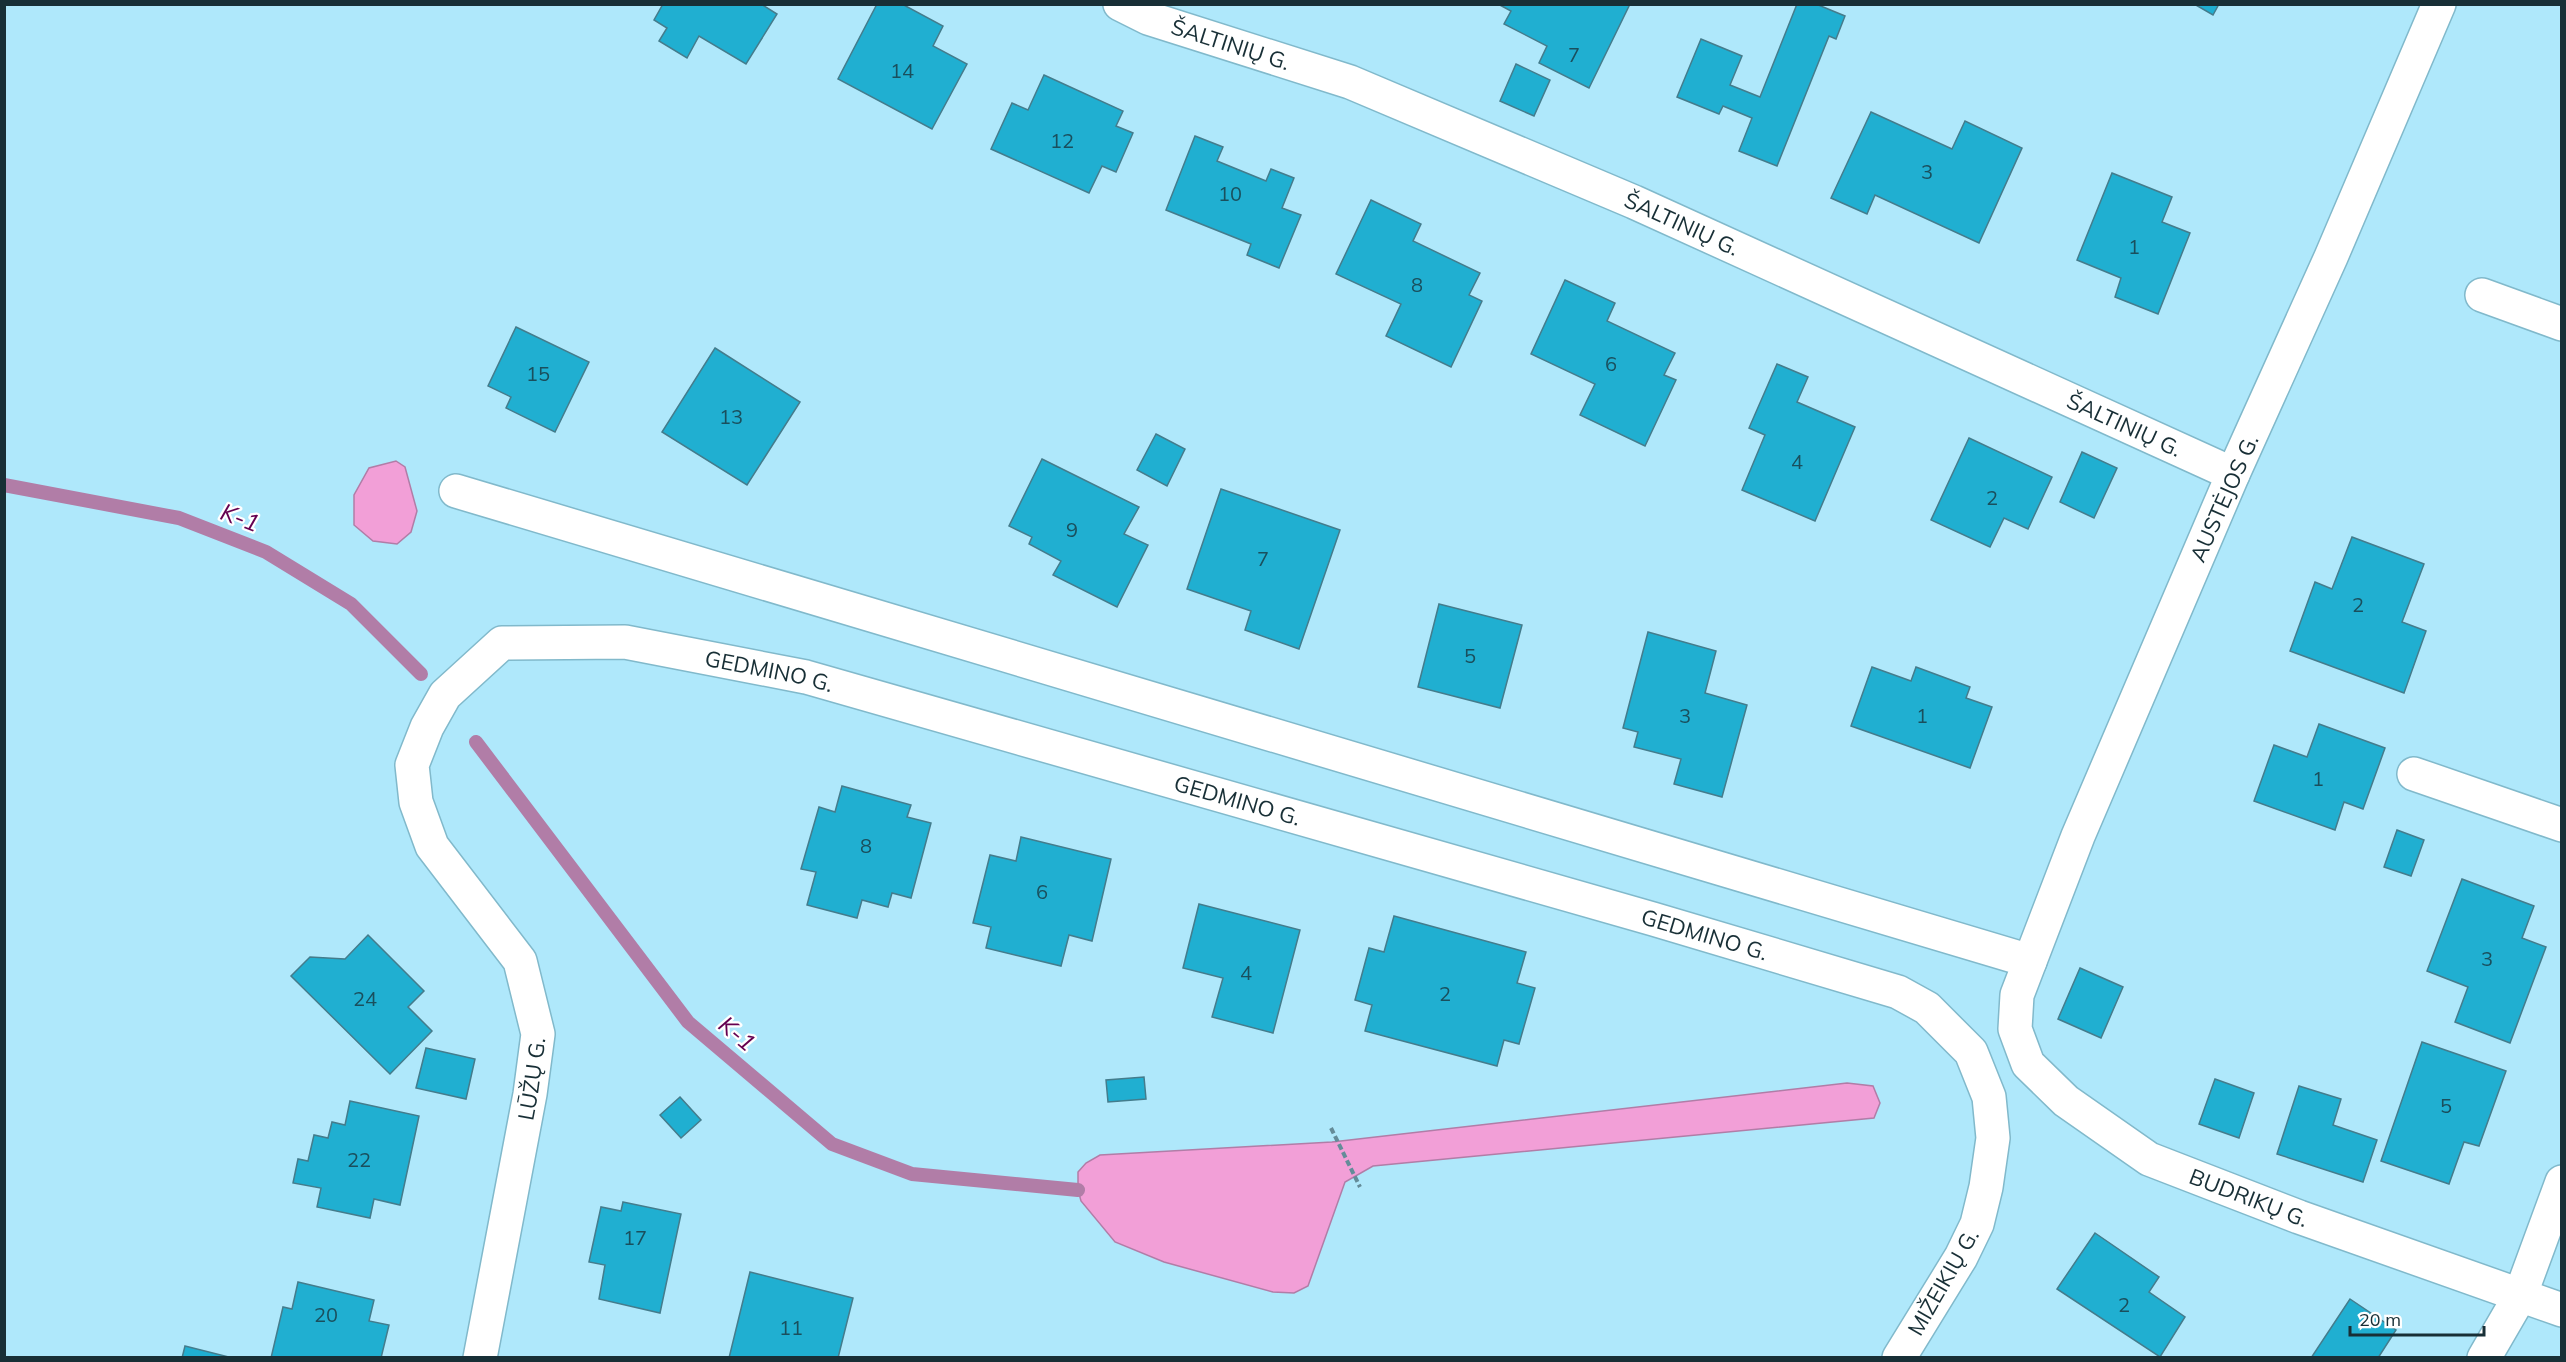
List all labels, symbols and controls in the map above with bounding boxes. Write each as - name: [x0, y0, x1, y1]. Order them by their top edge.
- street label: ŠALTINIŲ G.: [1168, 12, 1294, 76]
- house number: 7: [1568, 42, 1580, 67]
- house number: 14: [890, 58, 914, 83]
- house number: 12: [1050, 128, 1074, 153]
- house number: 3: [1921, 159, 1933, 184]
- house number: 10: [1218, 181, 1242, 206]
- street label: ŠALTINIŲ G.: [1620, 186, 1744, 262]
- house number: 1: [2128, 234, 2140, 259]
- house number: 8: [1411, 272, 1423, 297]
- house number: 6: [1605, 351, 1617, 376]
- house number: 15: [526, 361, 550, 386]
- street label: ŠALTINIŲ G.: [2062, 386, 2186, 463]
- house number: 13: [719, 404, 743, 429]
- street label: AUSTĖJOS G.: [2183, 430, 2265, 566]
- house number: 4: [1791, 449, 1803, 474]
- house number: 2: [1986, 485, 1998, 510]
- water label: K-1: [217, 496, 264, 538]
- house number: 9: [1066, 517, 1078, 542]
- house number: 7: [1257, 546, 1269, 571]
- house number: 2: [2352, 592, 2364, 617]
- house number: 5: [1464, 643, 1476, 668]
- street label: GEDMINO G.: [703, 644, 837, 698]
- house number: 3: [1679, 703, 1691, 728]
- house number: 1: [1916, 703, 1928, 728]
- house number: 1: [2312, 766, 2324, 791]
- street label: GEDMINO G.: [1171, 769, 1304, 832]
- house number: 8: [860, 833, 872, 858]
- house number: 6: [1036, 879, 1048, 904]
- street label: GEDMINO G.: [1638, 902, 1771, 966]
- house number: 3: [2481, 946, 2493, 971]
- house number: 4: [1240, 960, 1252, 985]
- house number: 2: [1439, 981, 1451, 1006]
- house number: 24: [353, 986, 377, 1011]
- water label: K-1: [713, 1009, 762, 1057]
- street label: LŪŽŲ G.: [511, 1036, 551, 1123]
- house number: 5: [2440, 1093, 2452, 1118]
- house number: 22: [347, 1147, 371, 1172]
- street label: BUDRIKŲ G.: [2185, 1162, 2312, 1233]
- street label: MIŽEIKIŲ G.: [1901, 1224, 1985, 1340]
- house number: 17: [623, 1225, 647, 1250]
- house number: 2: [2118, 1292, 2130, 1317]
- scale bar: [2350, 1299, 2484, 1337]
- house number: 20: [314, 1302, 338, 1327]
- text: 20 m: [2359, 1308, 2401, 1331]
- house number: 11: [779, 1315, 803, 1340]

